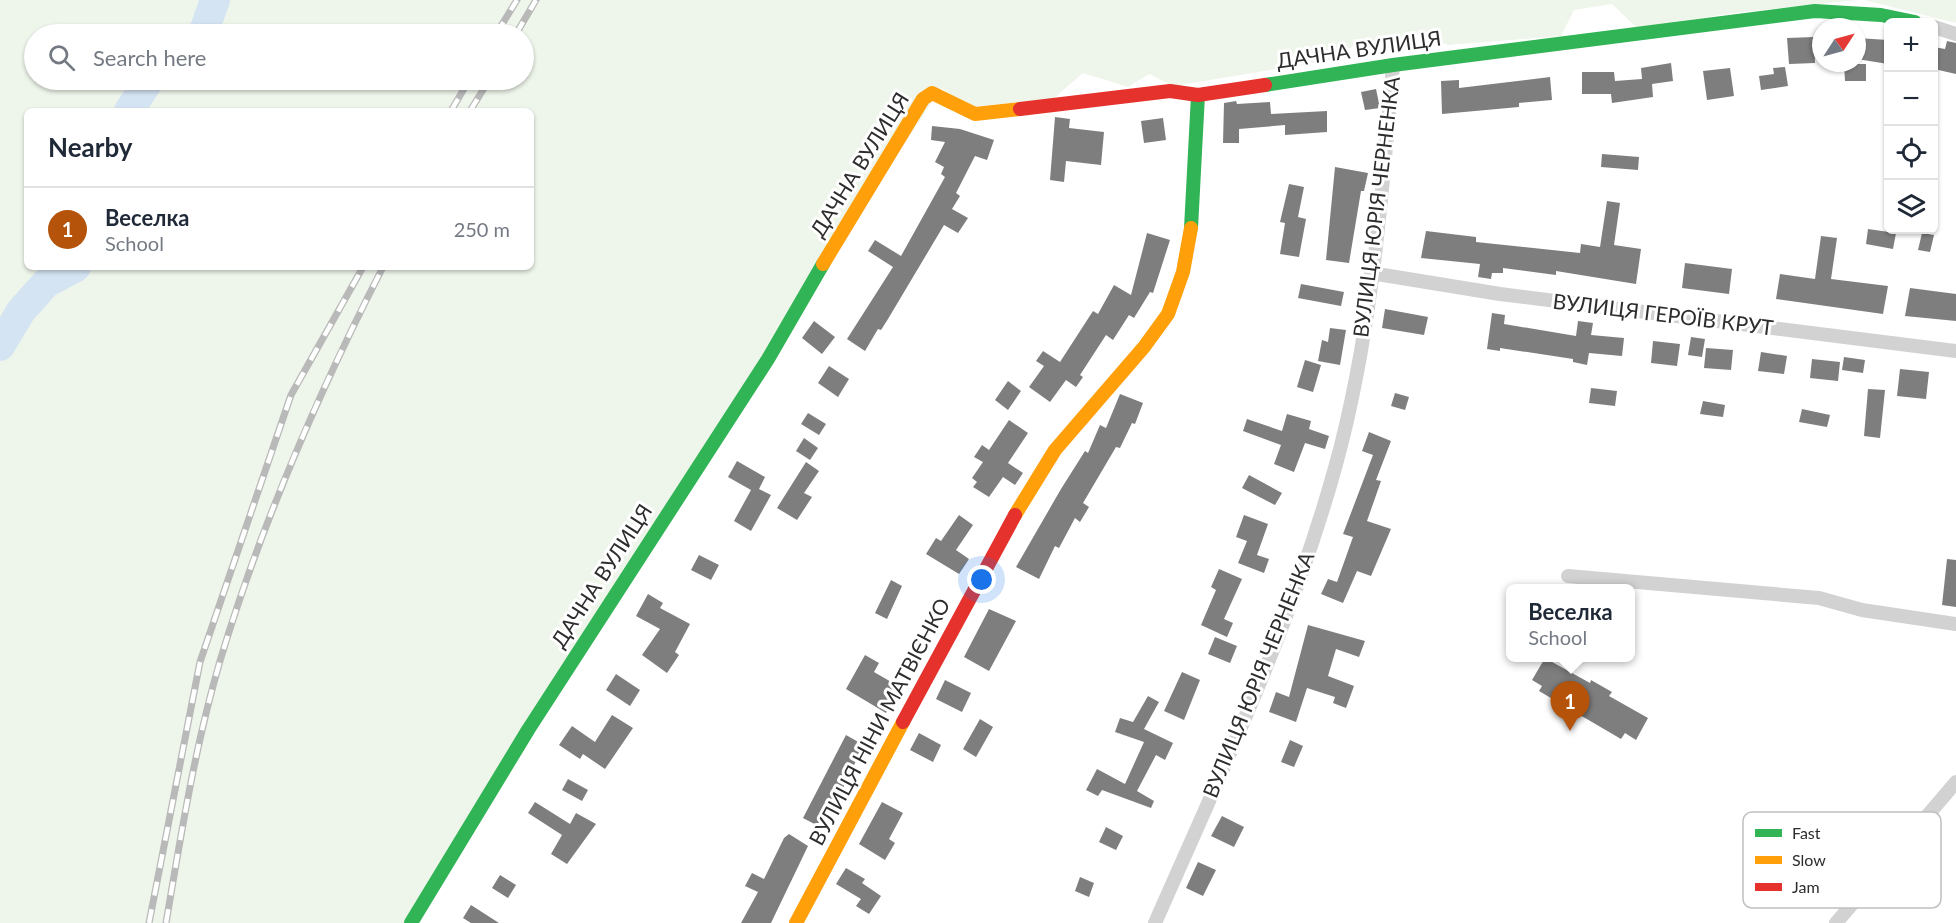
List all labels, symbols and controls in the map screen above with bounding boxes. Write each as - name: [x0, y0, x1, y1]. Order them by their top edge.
- north arrow: [1812, 18, 1866, 72]
- map controls: [1884, 18, 1938, 234]
- button: +: [1884, 18, 1938, 72]
- search box: [24, 24, 534, 90]
- street label: ДАЧНА ВУЛИЦЯ: [1275, 25, 1443, 72]
- icon: search: [45, 41, 78, 74]
- text: Search here: [93, 44, 206, 71]
- button: −: [1884, 72, 1938, 126]
- street label: ВУЛИЦЯ ЮРІЯ ЧЕРНЕНКА: [1347, 74, 1404, 339]
- street label: ДАЧНА ВУЛИЦЯ: [804, 87, 913, 241]
- button: locate: [1884, 126, 1938, 180]
- text: Nearby: [48, 131, 133, 163]
- button: layers: [1884, 180, 1938, 234]
- text: Веселка: [105, 204, 190, 231]
- text: 1: [62, 217, 73, 241]
- text: 250 m: [454, 217, 510, 241]
- text: School: [105, 231, 164, 255]
- street label: ВУЛИЦЯ ГЕРОЇВ КРУТ: [1551, 288, 1776, 340]
- street label: ДАЧНА ВУЛИЦЯ: [545, 499, 656, 652]
- street label: ВУЛИЦЯ ЮРІЯ ЧЕРНЕНКА: [1197, 547, 1319, 801]
- your location: [967, 565, 996, 594]
- popup: [1506, 584, 1635, 662]
- street label: ВУЛИЦЯ НІНИ МАТВІЄНКО: [803, 594, 955, 849]
- text: Веселка: [1528, 598, 1613, 625]
- text: School: [1528, 625, 1587, 649]
- pin: 1: [1550, 682, 1590, 731]
- legend: [1743, 812, 1941, 908]
- text: Fast: [1792, 823, 1821, 842]
- text: Slow: [1792, 850, 1826, 869]
- text: Jam: [1792, 877, 1820, 896]

